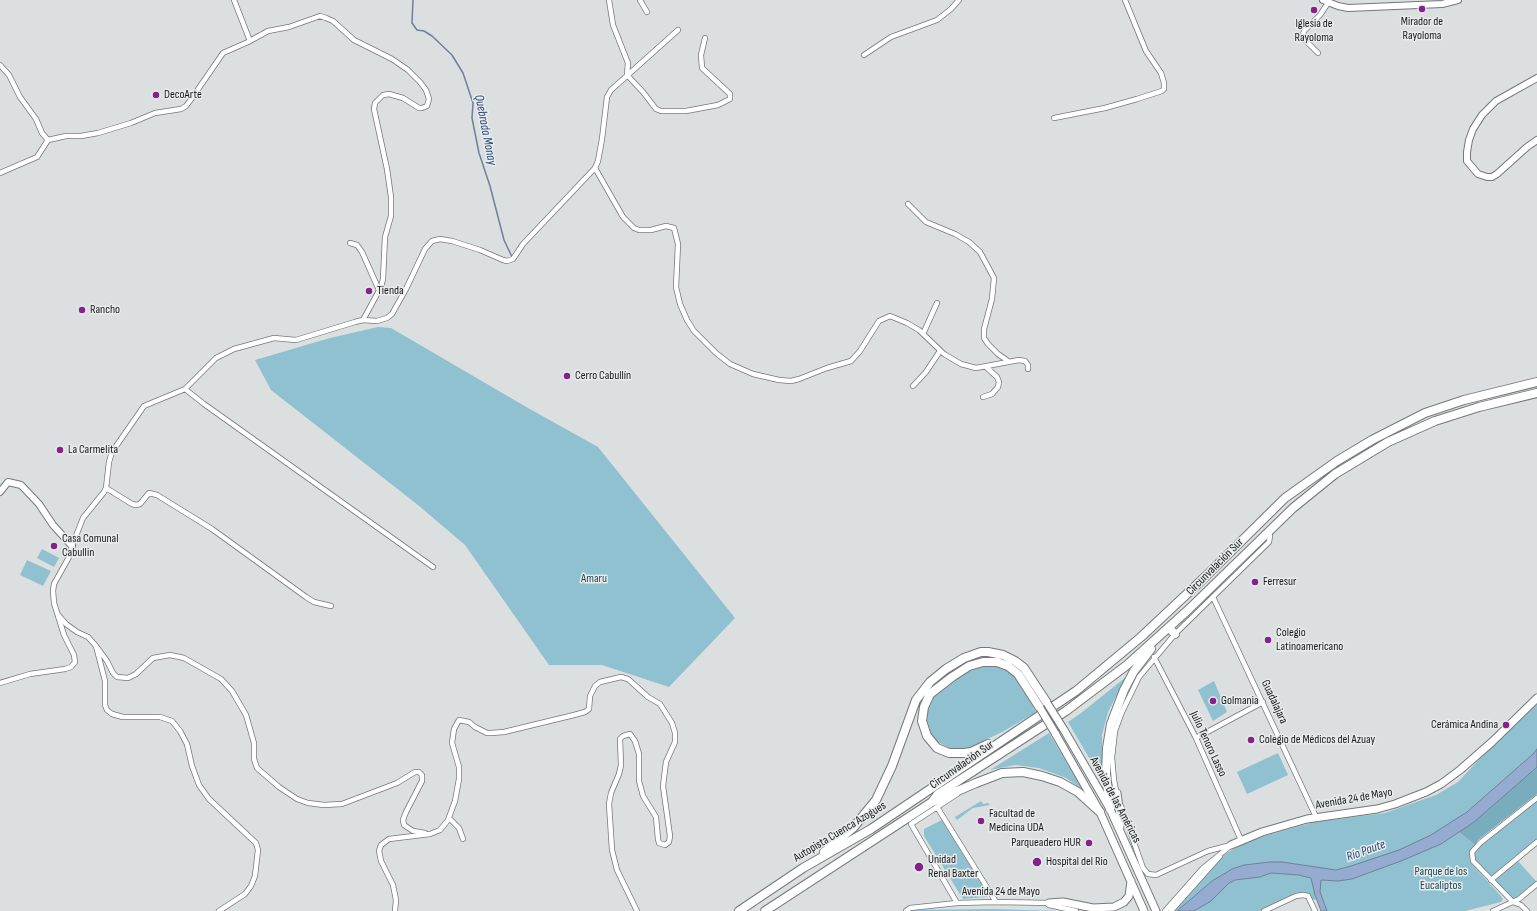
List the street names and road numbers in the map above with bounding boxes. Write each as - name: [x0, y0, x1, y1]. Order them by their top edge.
- street label: Circunvalación Sur: [1183, 535, 1247, 599]
- street label: Guadalajara: [1258, 678, 1290, 726]
- street label: Julio Tenoro Lasso: [1187, 709, 1229, 779]
- street label: Circunvalación Sur: [927, 738, 997, 792]
- street label: Avenida de las Américas: [1086, 755, 1144, 845]
- street label: Avenida 24 de Mayo: [1314, 785, 1394, 813]
- street label: Autopista Cuenca Azogues: [791, 799, 889, 865]
- street label: Avenida 24 de Mayo: [962, 885, 1040, 899]

